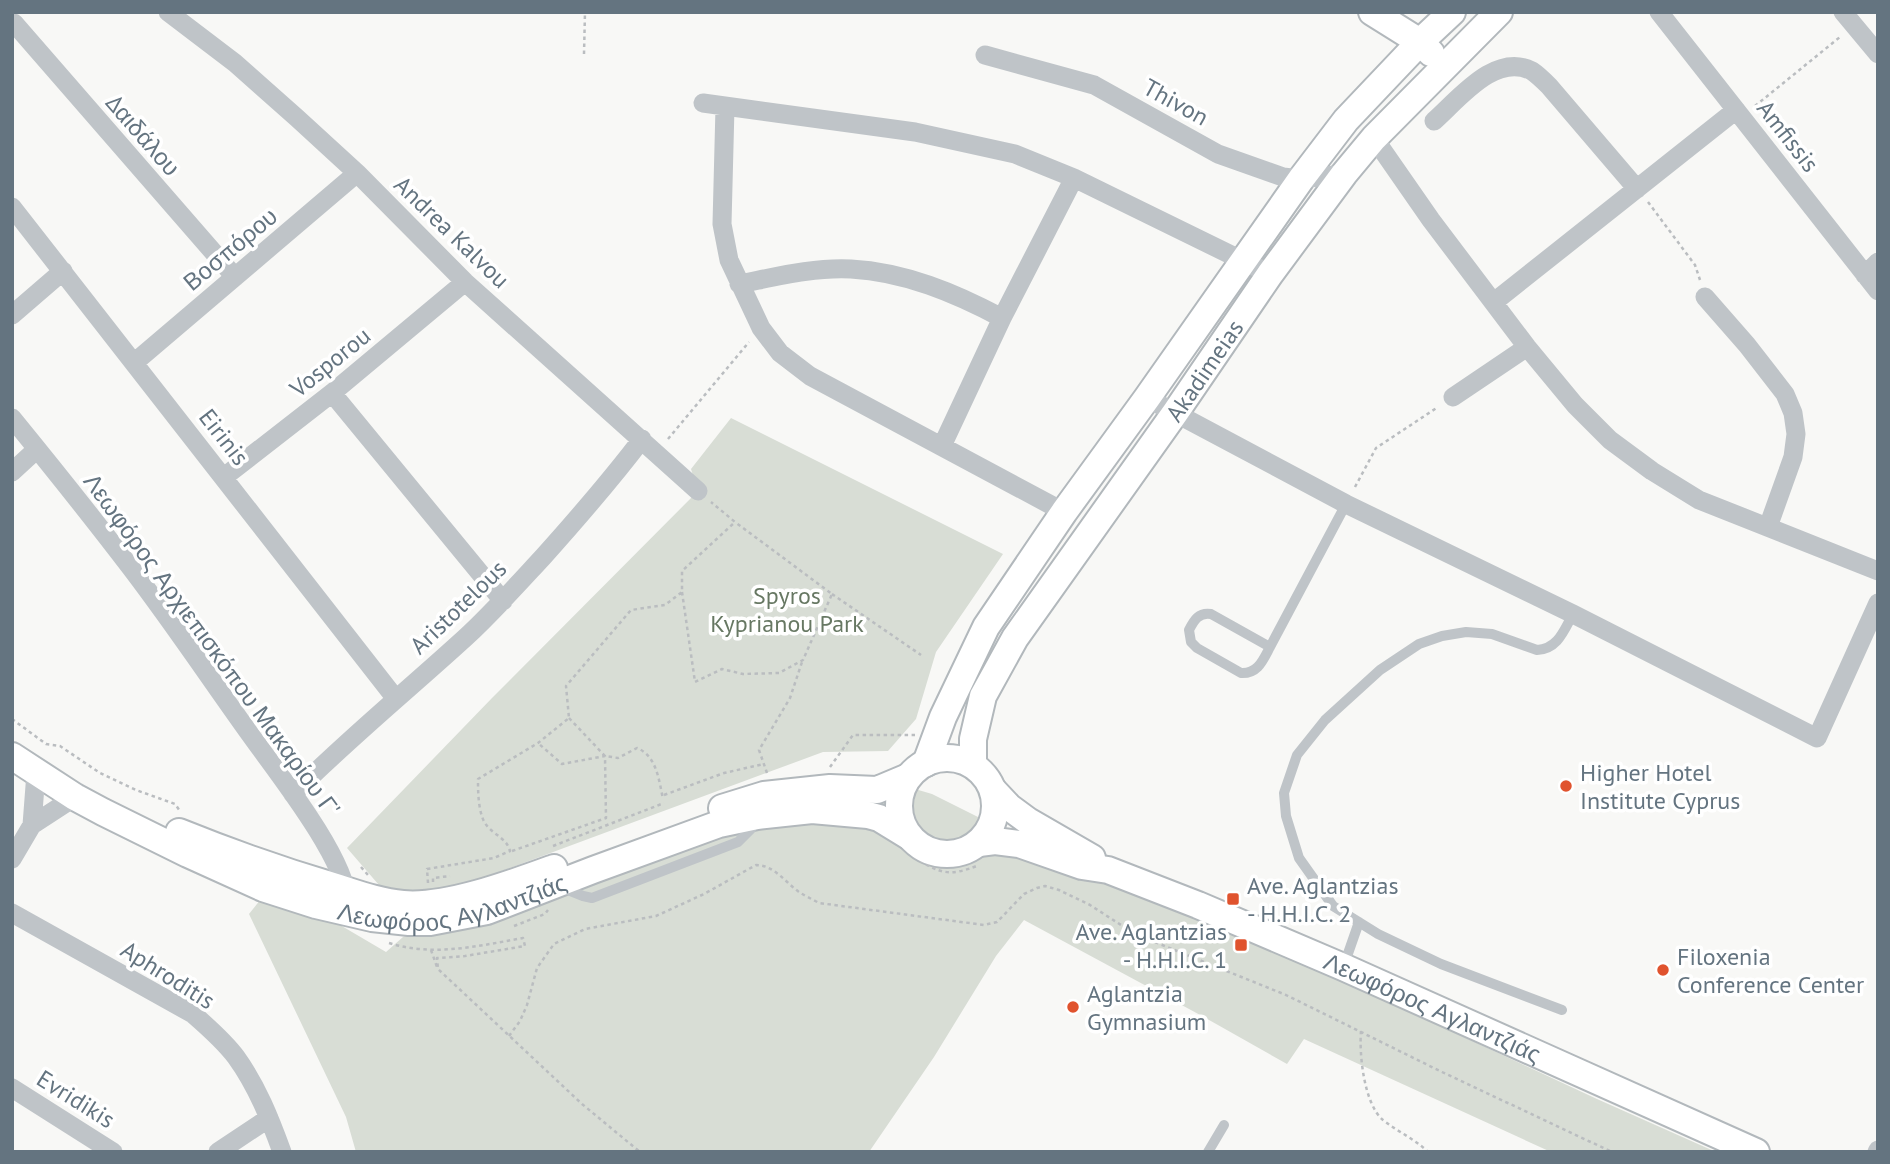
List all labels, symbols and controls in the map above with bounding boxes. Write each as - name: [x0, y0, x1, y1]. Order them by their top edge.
- street label: Thivon: [1138, 71, 1214, 133]
- street label: Δαιδάλου: [99, 88, 187, 182]
- street label: Amfissis: [1750, 94, 1826, 178]
- street label: Andrea Kalvou: [388, 169, 516, 295]
- street label: Βοσπόρου: [177, 201, 283, 297]
- street label: Akadimeias: [1158, 313, 1250, 427]
- street label: Vosporou: [283, 320, 377, 405]
- street label: Eirinis: [192, 402, 256, 472]
- street label: Λεωφόρος Αρχιεπισκόπου Μακαρίου Γ': [77, 467, 347, 823]
- street label: Aristotelous: [403, 553, 513, 661]
- park label: Spyros Kyprianou Park: [710, 580, 864, 639]
- place label: Higher Hotel Institute Cyprus: [1580, 757, 1740, 816]
- marker: Higher Hotel Institute Cyprus: [1558, 778, 1574, 794]
- street label: Λεωφόρος Αγλαντζιάς: [335, 866, 571, 938]
- place label: Ave. Aglantzias - H.H.I.C. 2: [1247, 870, 1399, 929]
- marker: Ave. Aglantzias - H.H.I.C. 2: [1225, 891, 1241, 907]
- place label: Ave. Aglantzias - H.H.I.C. 1: [1075, 916, 1227, 975]
- street label: Aphroditis: [115, 934, 221, 1016]
- marker: Ave. Aglantzias - H.H.I.C. 1: [1233, 937, 1249, 953]
- place label: Filoxenia Conference Center: [1677, 941, 1864, 1000]
- street label: Λεωφόρος Αγλαντζιάς: [1320, 945, 1546, 1069]
- marker: Filoxenia Conference Center: [1655, 962, 1671, 978]
- place label: Aglantzia Gymnasium: [1087, 978, 1206, 1037]
- marker: Aglantzia Gymnasium: [1065, 999, 1081, 1015]
- street label: Evridikis: [31, 1063, 121, 1135]

